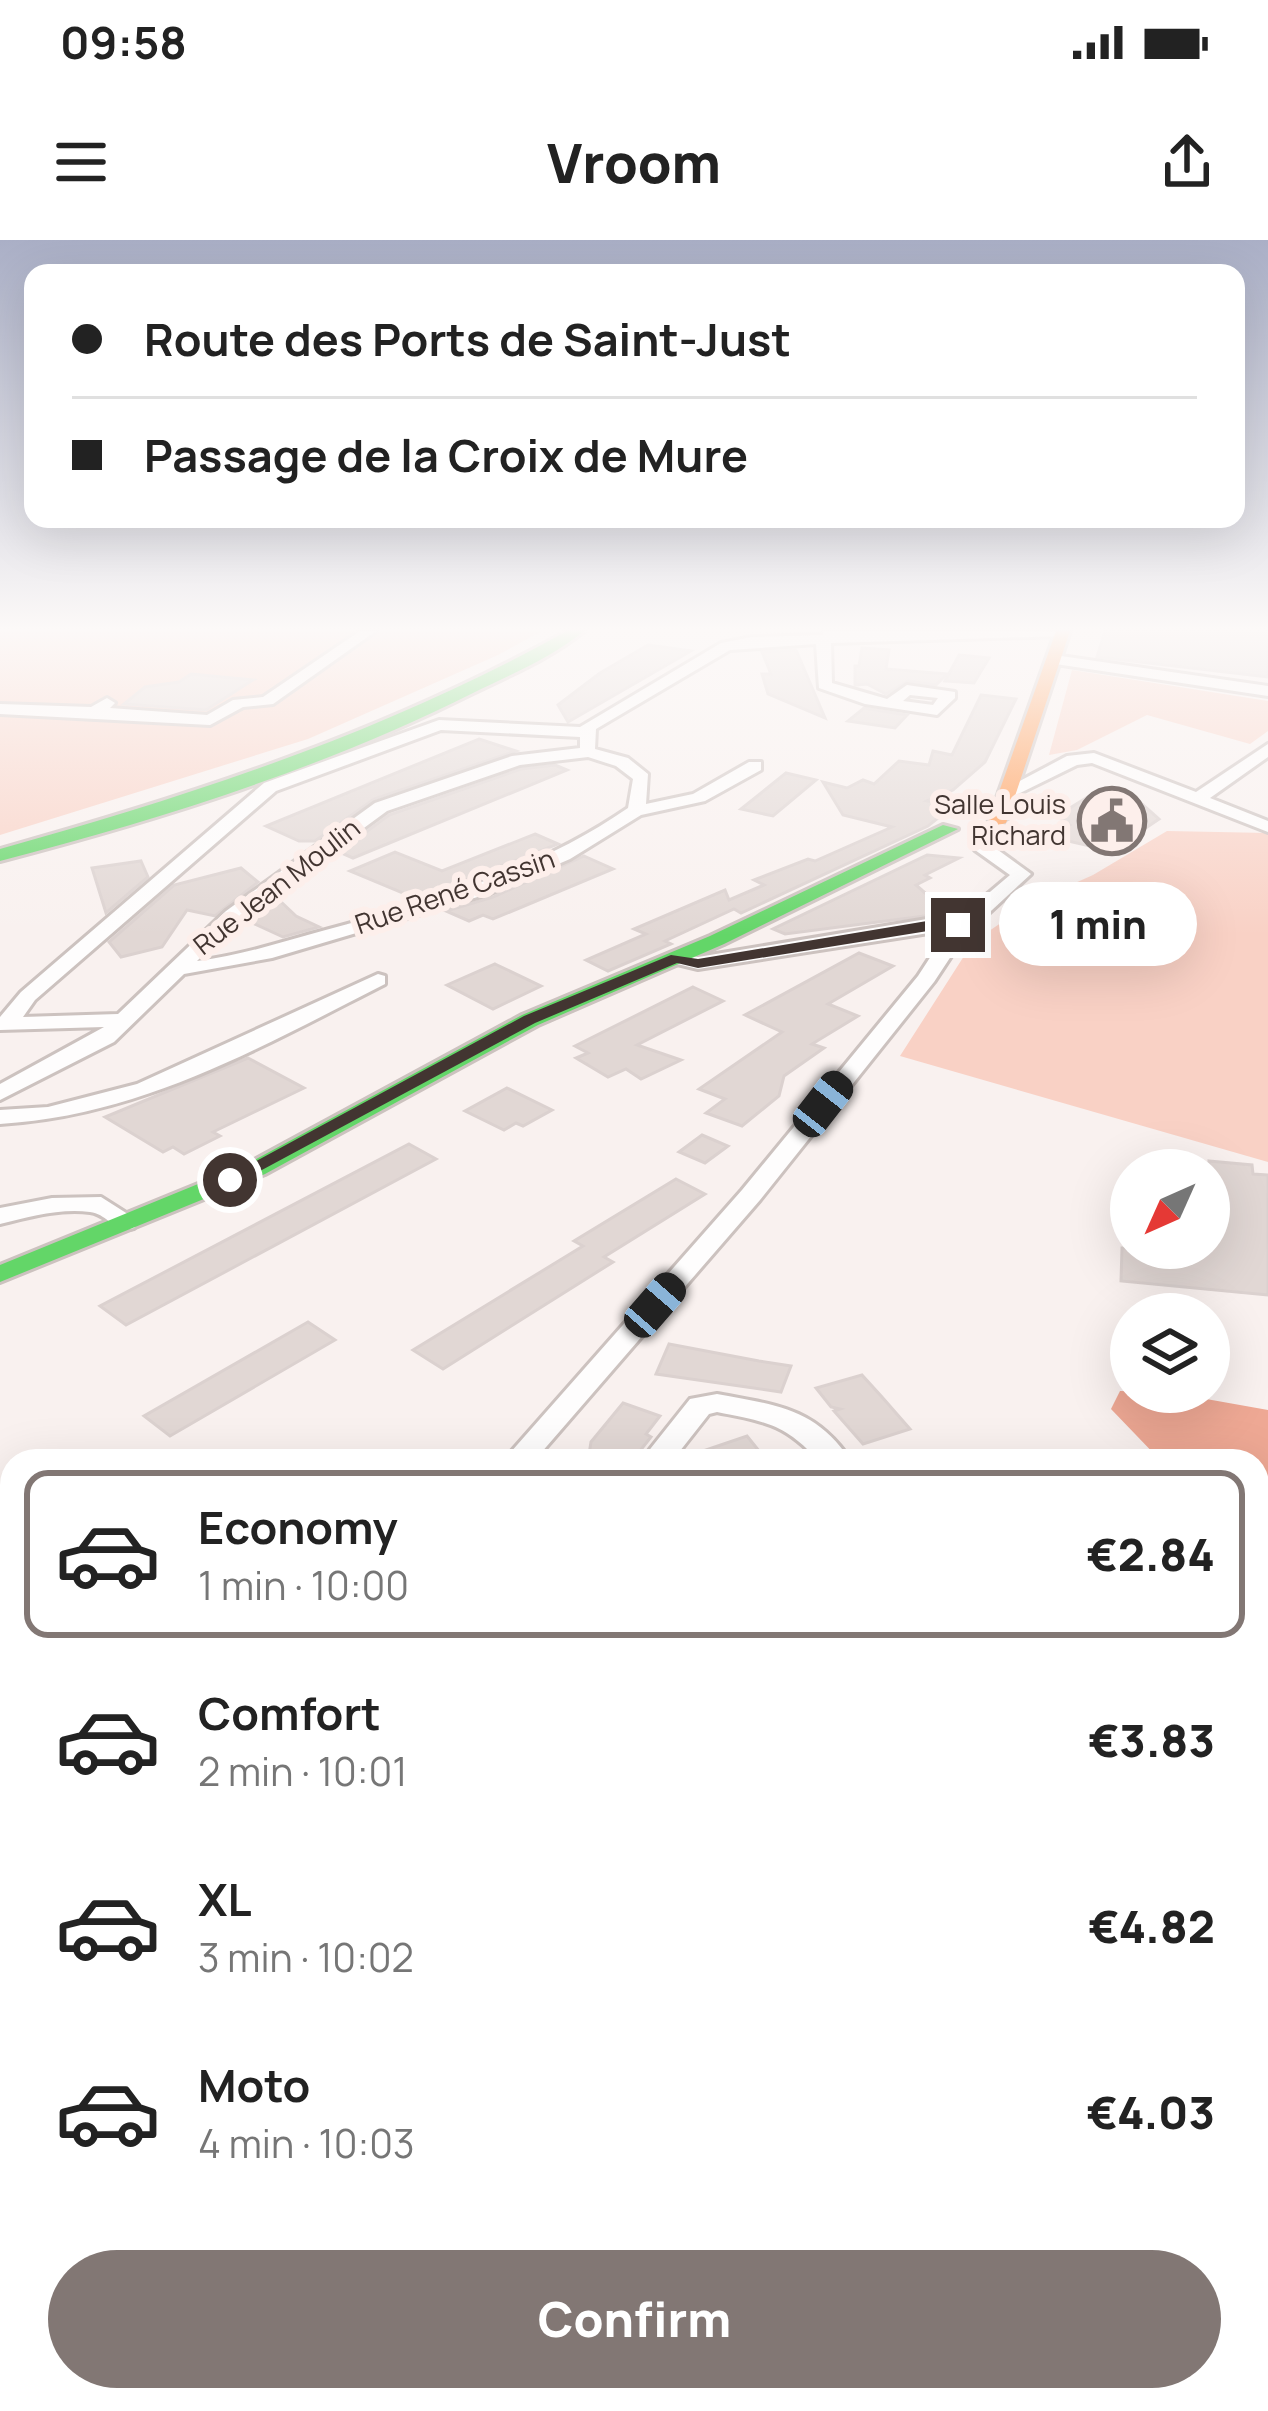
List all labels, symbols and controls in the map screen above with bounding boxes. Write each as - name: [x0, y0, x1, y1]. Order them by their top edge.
- text: 09:58: [60, 11, 187, 73]
- text: Vroom: [547, 125, 721, 199]
- icon: menu: [48, 129, 114, 195]
- icon: share: [1154, 129, 1220, 195]
- text: Route des Ports de Saint-Just: [144, 308, 791, 370]
- text: Passage de la Croix de Mure: [144, 424, 748, 486]
- place label: Salle Louis Richard: [934, 785, 1066, 853]
- public building icon: Salle Louis Richard: [1077, 786, 1147, 856]
- street label: Rue Jean Moulin: [185, 809, 367, 963]
- street label: Rue René Cassin: [350, 839, 559, 942]
- callout: 1 min: [1000, 883, 1198, 967]
- text: 1 min: [1049, 897, 1147, 951]
- route end: [931, 898, 985, 952]
- car: [787, 1065, 859, 1143]
- north arrow: [1110, 1149, 1230, 1269]
- map controls: [1110, 1149, 1230, 1413]
- route start: [203, 1153, 257, 1207]
- car: [618, 1266, 692, 1344]
- button: layers: [1110, 1293, 1230, 1413]
- text: Economy: [198, 1496, 398, 1558]
- icon: car: [54, 1500, 162, 1608]
- text: €2.84: [1086, 1523, 1215, 1585]
- text: 1 min · 10:00: [198, 1558, 409, 1612]
- text: Comfort: [198, 1682, 381, 1744]
- icon: car: [54, 1686, 162, 1794]
- text: €3.83: [1088, 1709, 1215, 1771]
- text: 2 min · 10:01: [198, 1744, 407, 1798]
- text: XL: [198, 1868, 252, 1930]
- icon: car: [54, 1872, 162, 1980]
- text: €4.82: [1088, 1895, 1215, 1957]
- text: 3 min · 10:02: [198, 1930, 414, 1984]
- text: Moto: [198, 2054, 310, 2116]
- icon: car: [54, 2058, 162, 2166]
- text: €4.03: [1087, 2081, 1215, 2143]
- text: 4 min · 10:03: [198, 2116, 415, 2170]
- button: Confirm: [48, 2250, 1221, 2388]

